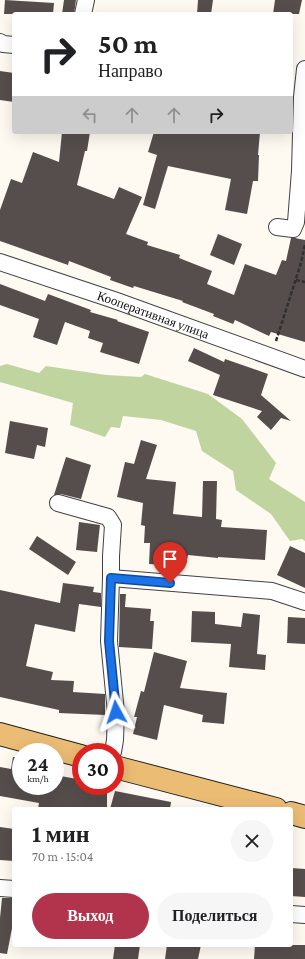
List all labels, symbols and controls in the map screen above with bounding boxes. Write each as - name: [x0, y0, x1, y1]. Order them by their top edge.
- icon: right: [32, 28, 84, 80]
- text: 50 m: [98, 28, 158, 59]
- text: Направо: [98, 61, 163, 81]
- icon: left: [79, 104, 101, 126]
- icon: ahead: [121, 104, 143, 126]
- icon: ahead: [163, 104, 185, 126]
- icon: right: [205, 104, 227, 126]
- street label: Кооперативная улица: [95, 287, 212, 341]
- pin: [153, 542, 187, 583]
- icon: arrive: [159, 548, 181, 570]
- position arrow: [95, 691, 137, 733]
- speed limit sign: 30: [72, 743, 124, 795]
- text: 24: [28, 753, 48, 775]
- text: km/h: [27, 773, 49, 784]
- text: 1 мин: [32, 820, 90, 847]
- button: close: [231, 820, 273, 862]
- text: 70 m · 15:04: [32, 849, 93, 864]
- button: Выход: [32, 893, 149, 939]
- button: Поделиться: [157, 893, 273, 939]

